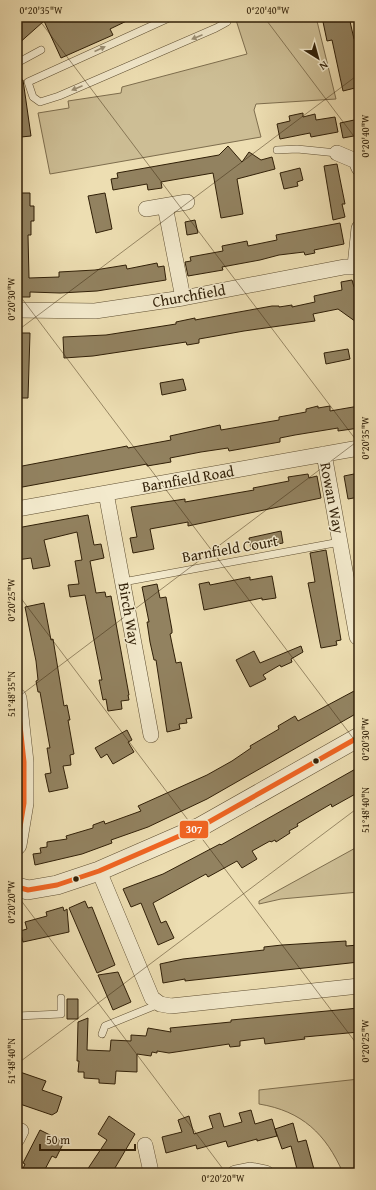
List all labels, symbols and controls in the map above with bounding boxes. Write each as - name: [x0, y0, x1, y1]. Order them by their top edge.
- text: 0°20'35"W: [19, 3, 63, 18]
- text: 0°20'40"W: [246, 3, 290, 18]
- one-way arrow: [191, 34, 202, 40]
- north arrow: [298, 38, 338, 78]
- one-way arrow: [95, 46, 106, 52]
- text: N: [316, 57, 332, 75]
- one-way arrow: [71, 86, 83, 92]
- text: 0°20'40"W: [358, 114, 373, 158]
- text: 0°20'30"W: [4, 277, 19, 321]
- street label: Churchfield: [151, 279, 227, 312]
- text: 0°20'35"W: [358, 416, 373, 460]
- street label: Barnfield Road: [140, 460, 236, 497]
- street label: Rowan Way: [315, 461, 350, 536]
- street label: Barnfield Court: [180, 530, 280, 567]
- text: 0°20'25"W: [4, 578, 19, 622]
- street label: Birch Way: [114, 581, 145, 648]
- text: 51°48'35"N: [4, 671, 19, 717]
- text: 0°20'30"W: [358, 717, 373, 761]
- unlabelled marker: [311, 756, 321, 766]
- text: 51°48'40"N: [358, 787, 373, 833]
- line badge: 307: [179, 820, 209, 839]
- text: 307: [185, 821, 203, 837]
- unlabelled marker: [71, 874, 81, 884]
- text: 0°20'20"W: [4, 880, 19, 924]
- text: 0°20'25"W: [358, 1019, 373, 1063]
- text: 51°48'40"N: [4, 1038, 19, 1084]
- scale bar: [40, 1126, 135, 1152]
- text: 50 m: [46, 1131, 70, 1148]
- text: 0°20'20"W: [201, 1171, 245, 1186]

